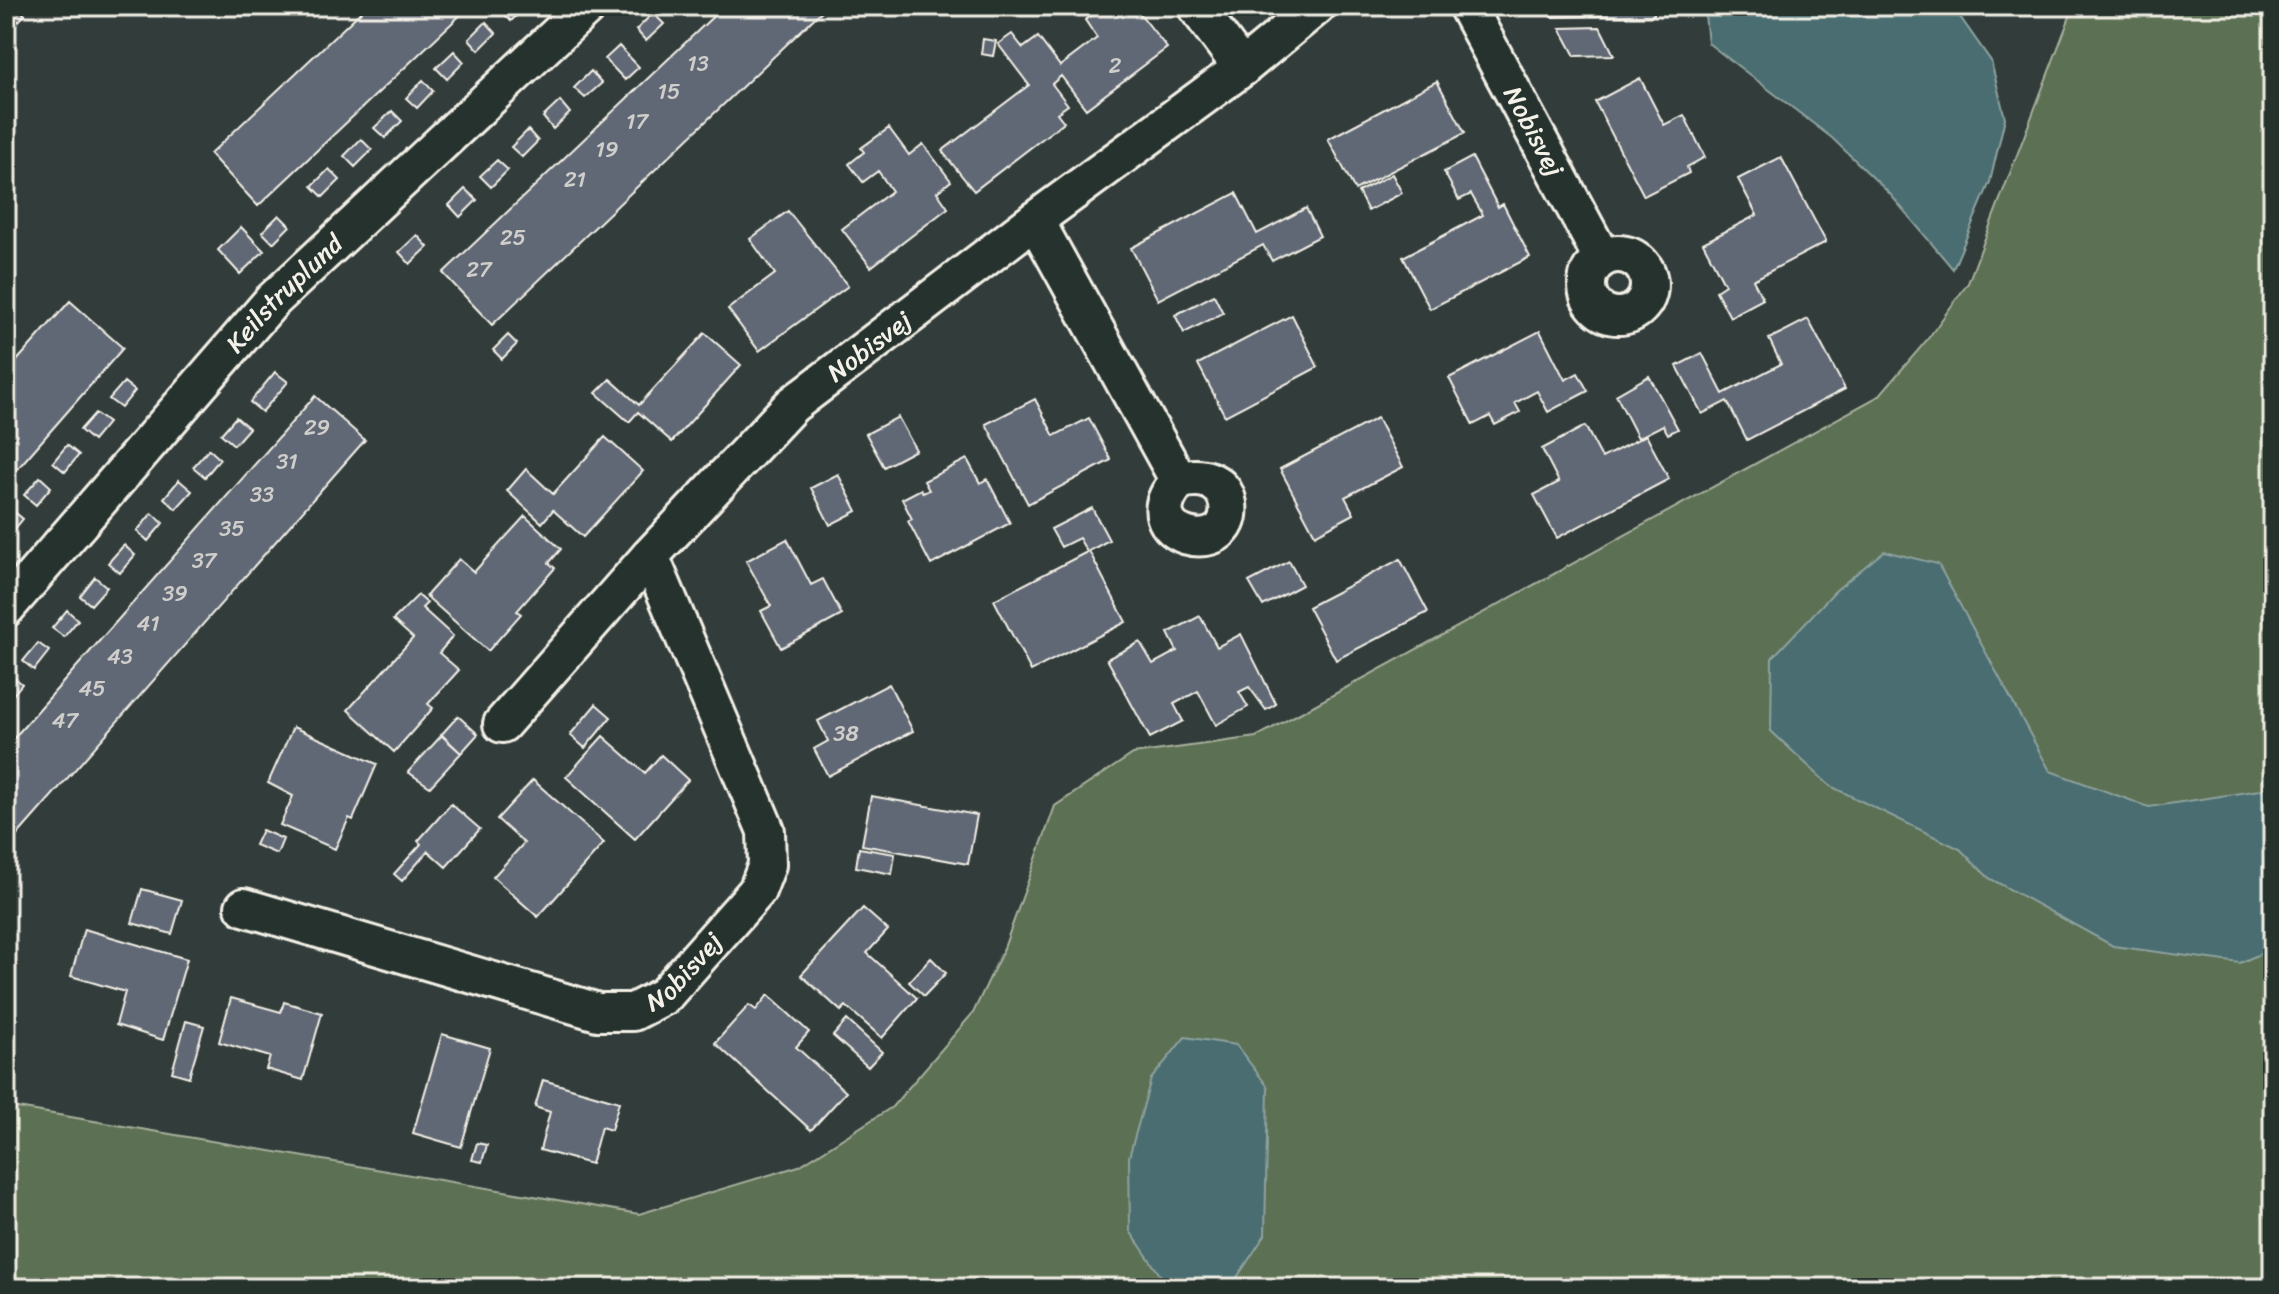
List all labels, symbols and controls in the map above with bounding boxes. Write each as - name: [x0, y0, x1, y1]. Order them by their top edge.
- house number: 13: [687, 44, 709, 83]
- house number: 2: [1109, 46, 1122, 85]
- house number: 15: [658, 72, 680, 111]
- street label: Nobisvej: [1491, 77, 1578, 186]
- house number: 17: [626, 102, 649, 141]
- house number: 19: [596, 130, 618, 169]
- house number: 21: [564, 160, 586, 199]
- house number: 25: [500, 218, 526, 257]
- street label: Keilstruplund: [213, 221, 356, 364]
- house number: 27: [466, 250, 493, 289]
- street label: Nobisvej: [816, 298, 922, 394]
- house number: 29: [304, 408, 330, 447]
- house number: 31: [276, 442, 298, 481]
- house number: 33: [250, 475, 274, 514]
- house number: 35: [219, 509, 245, 548]
- house number: 37: [192, 541, 218, 580]
- house number: 39: [162, 574, 188, 613]
- house number: 41: [136, 604, 160, 643]
- house number: 43: [107, 637, 133, 676]
- house number: 45: [78, 669, 106, 708]
- house number: 47: [52, 701, 80, 740]
- house number: 38: [833, 714, 859, 753]
- street label: Nobisvej: [637, 921, 734, 1025]

